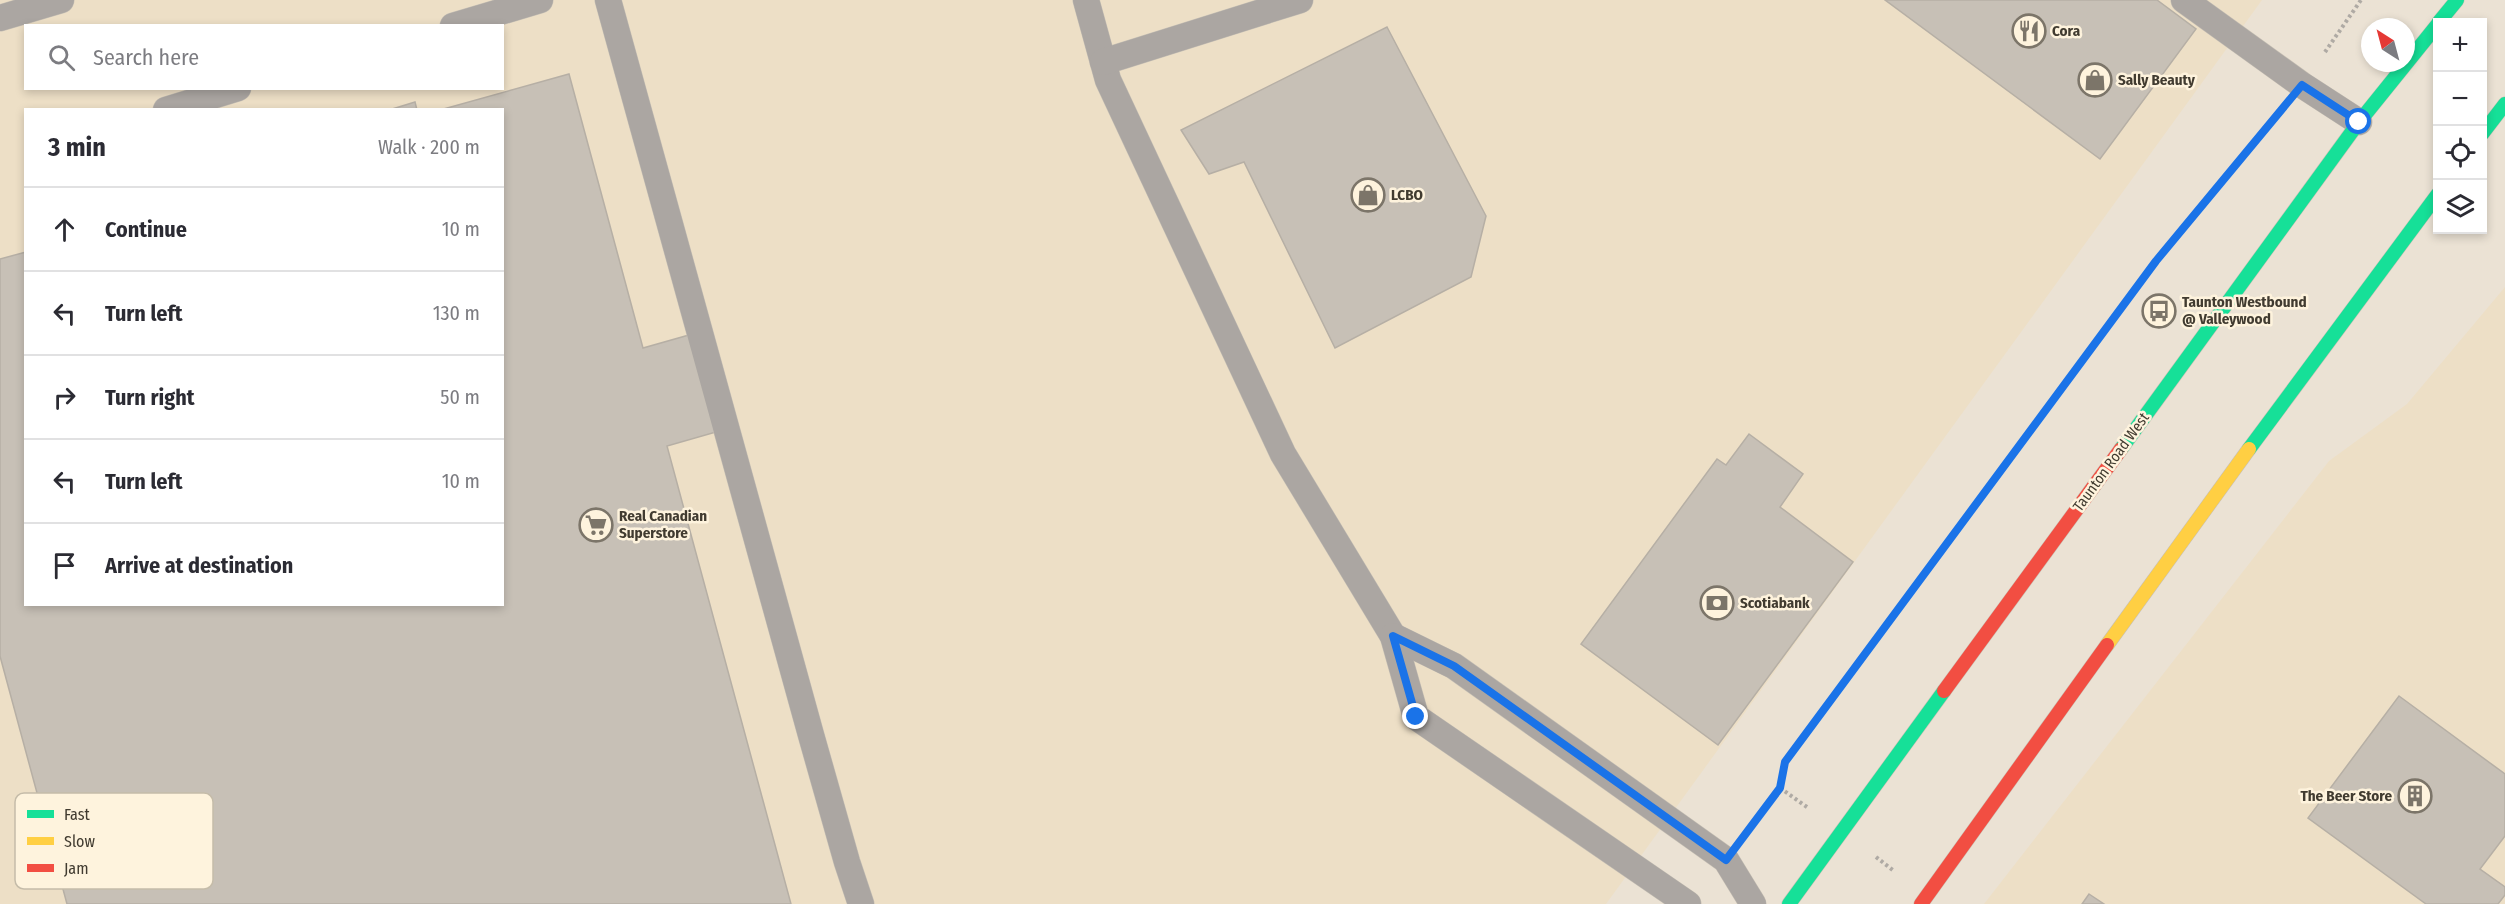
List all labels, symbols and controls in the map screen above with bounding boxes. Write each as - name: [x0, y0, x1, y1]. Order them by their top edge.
- restaurant icon: Cora: [2011, 13, 2047, 49]
- north arrow: [2361, 18, 2415, 72]
- map controls: [2433, 18, 2487, 234]
- button: +: [2433, 18, 2487, 72]
- place label: Cora: [2052, 22, 2081, 40]
- search box: [24, 24, 504, 90]
- icon: search: [45, 41, 78, 74]
- text: Search here: [93, 44, 199, 71]
- shop icon: Sally Beauty: [2077, 62, 2113, 98]
- place label: Sally Beauty: [2118, 71, 2196, 89]
- button: −: [2433, 72, 2487, 126]
- route start: [2345, 108, 2371, 134]
- button: locate: [2433, 126, 2487, 180]
- text: 3 min: [48, 132, 106, 163]
- text: Walk · 200 m: [378, 135, 480, 159]
- shop icon: LCBO: [1350, 177, 1386, 213]
- button: layers: [2433, 180, 2487, 234]
- place label: LCBO: [1391, 186, 1423, 204]
- icon: ahead: [48, 213, 81, 246]
- text: Continue: [105, 216, 187, 243]
- text: 10 m: [442, 217, 480, 241]
- bus stop icon: Taunton Westbound @ Valleywood: [2141, 293, 2177, 329]
- place label: Taunton Westbound @ Valleywood: [2182, 293, 2307, 328]
- icon: left: [48, 297, 81, 330]
- text: Turn left: [105, 300, 183, 327]
- text: 130 m: [433, 301, 480, 325]
- icon: right: [48, 381, 81, 414]
- text: Turn right: [105, 384, 194, 411]
- text: 50 m: [440, 385, 480, 409]
- street label: Taunton Road West: [2069, 409, 2153, 515]
- icon: left: [48, 465, 81, 498]
- text: Turn left: [105, 468, 183, 495]
- text: 10 m: [442, 469, 480, 493]
- supermarket icon: Real Canadian Superstore: [578, 507, 614, 543]
- place label: Real Canadian Superstore: [619, 507, 707, 542]
- icon: arrive: [48, 549, 81, 582]
- text: Arrive at destination: [105, 552, 293, 579]
- bank icon: Scotiabank: [1699, 585, 1735, 621]
- place label: Scotiabank: [1740, 594, 1810, 612]
- route end: [1402, 703, 1428, 729]
- building icon: The Beer Store: [2397, 778, 2433, 814]
- place label: The Beer Store: [2300, 787, 2392, 805]
- legend: [15, 793, 213, 889]
- text: Fast: [64, 805, 91, 824]
- text: Slow: [64, 832, 95, 851]
- text: Jam: [64, 859, 89, 878]

